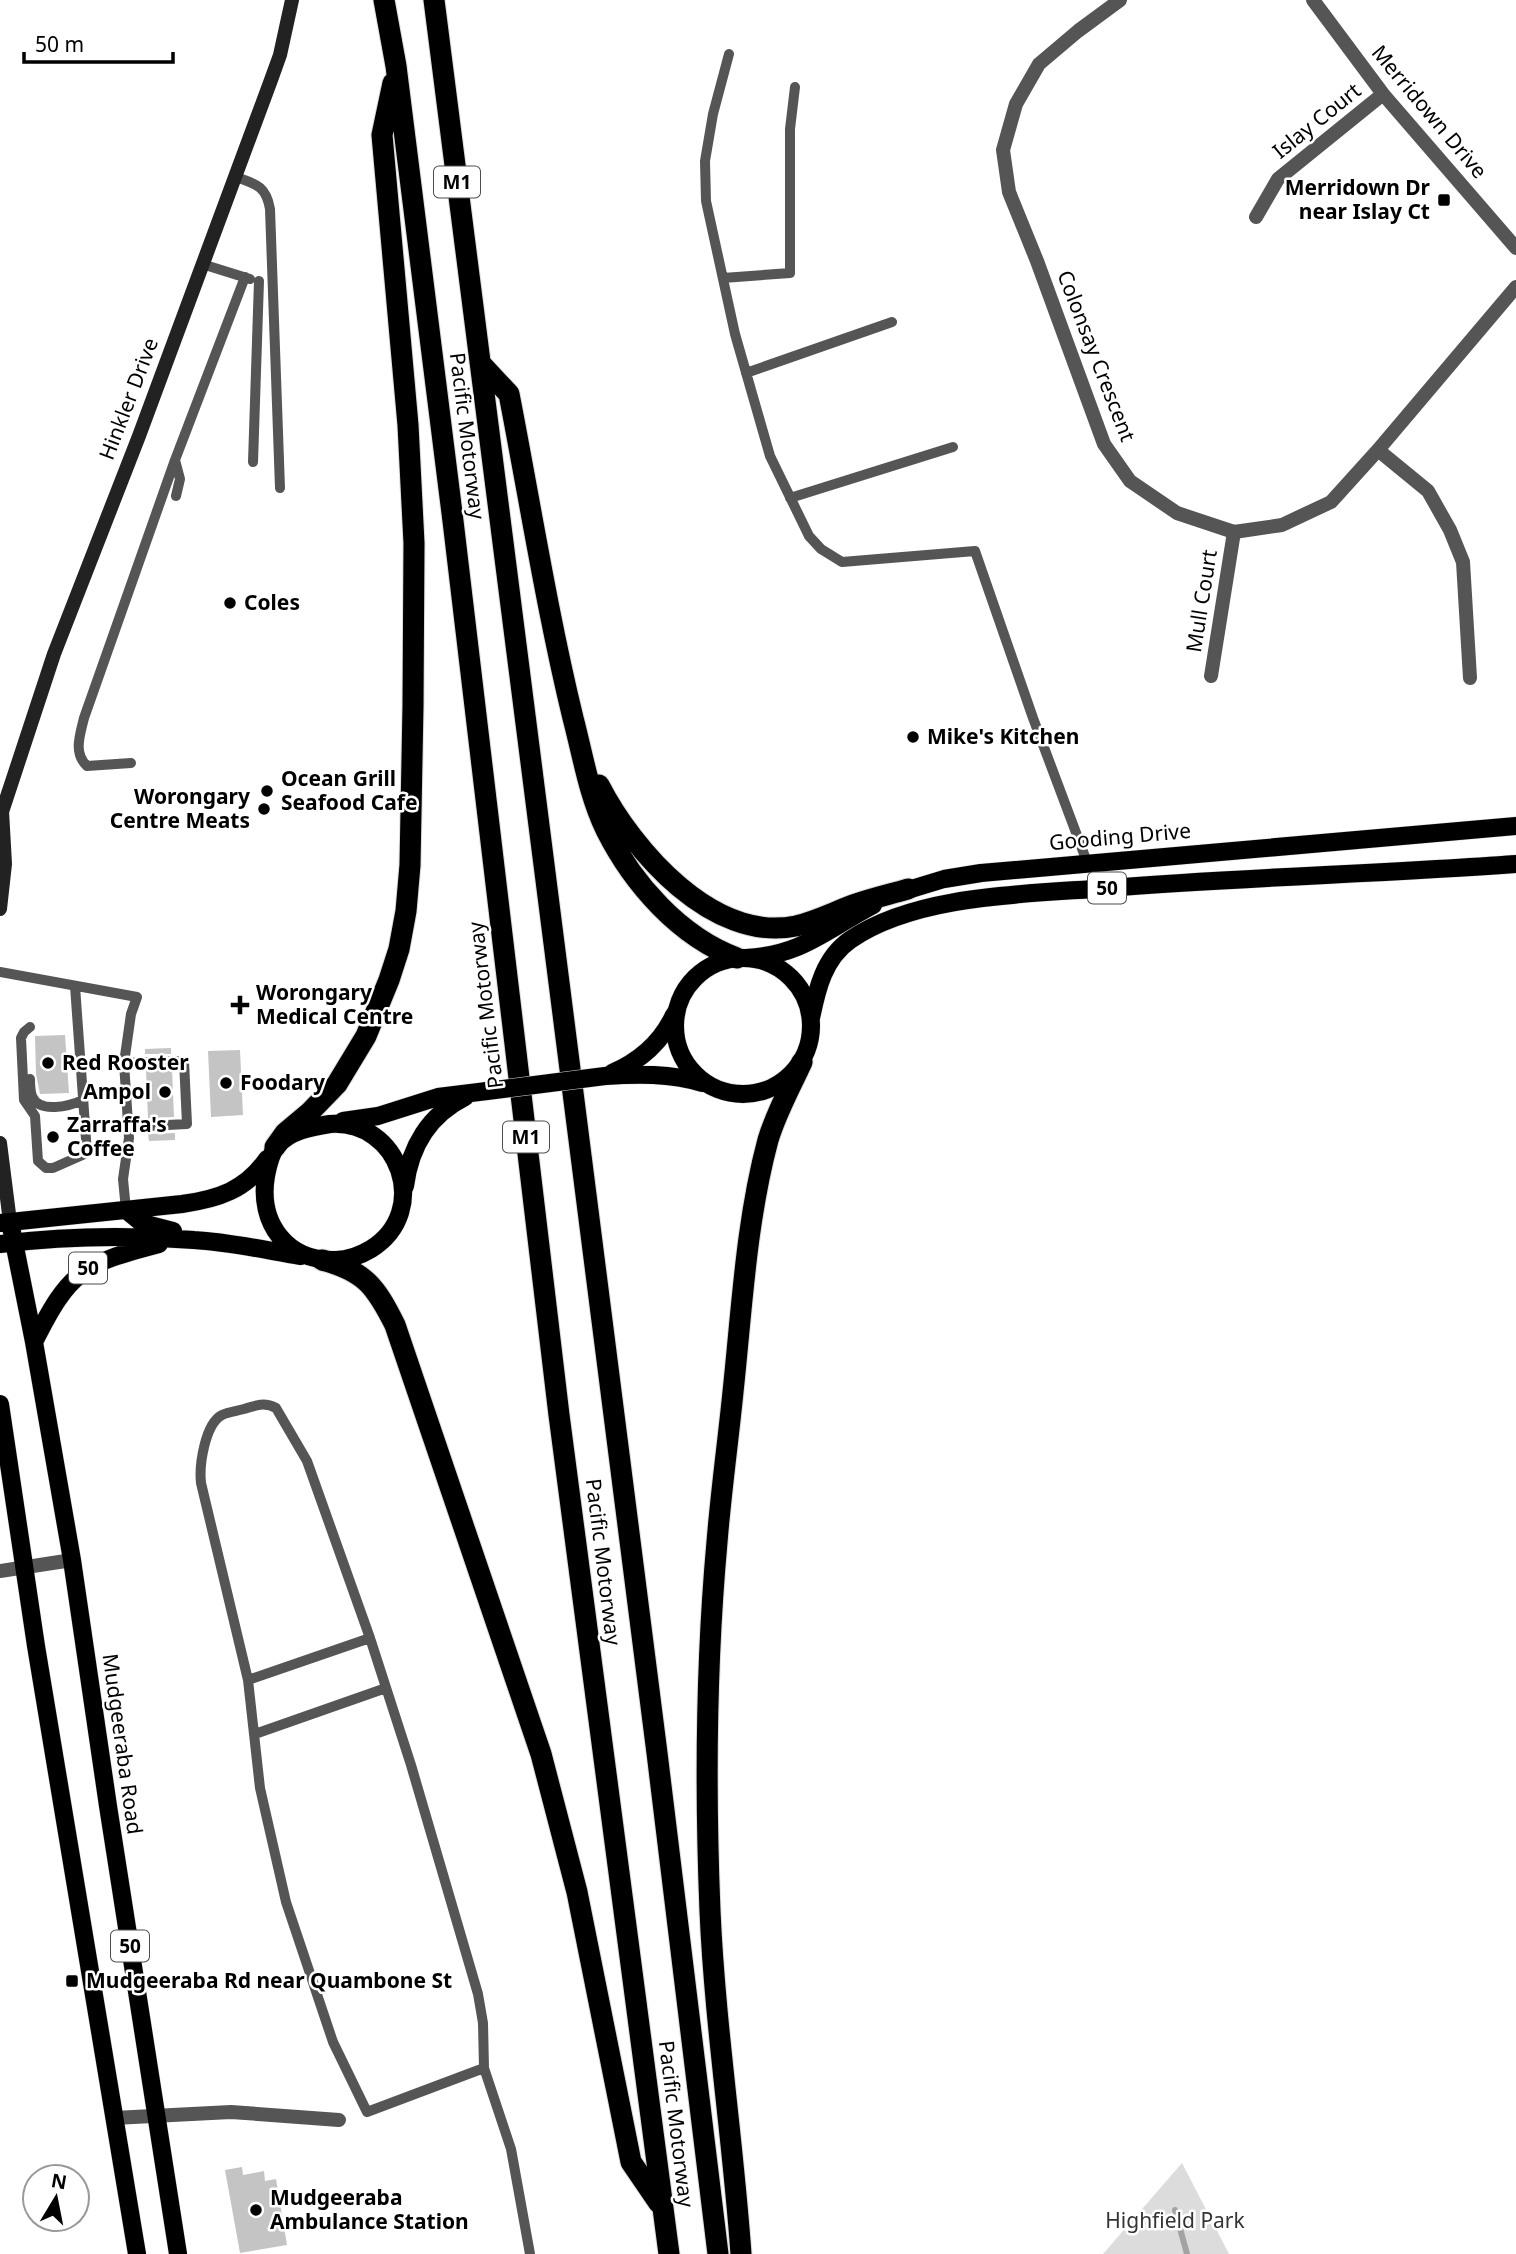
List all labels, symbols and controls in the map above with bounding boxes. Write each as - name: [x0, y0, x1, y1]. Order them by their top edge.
- scale bar: [24, 21, 173, 65]
- text: 50 m: [35, 30, 84, 58]
- street label: Merridown Drive: [1366, 39, 1494, 184]
- street label: Islay Court: [1266, 76, 1367, 164]
- road number: M1: [434, 166, 480, 198]
- place label: Merridown Dr near Islay Ct: [1285, 173, 1431, 225]
- marker: Merridown Dr near Islay Ct: [1436, 192, 1452, 208]
- street label: Colonsay Crescent: [1051, 266, 1143, 446]
- street label: Hinkler Drive: [92, 334, 164, 464]
- street label: Pacific Motorway: [444, 351, 492, 521]
- street label: Mull Court: [1179, 547, 1223, 654]
- place label: Coles: [244, 588, 300, 616]
- marker: Coles: [222, 595, 238, 611]
- place label: Mike's Kitchen: [927, 722, 1079, 750]
- marker: Mike's Kitchen: [905, 729, 921, 745]
- place label: Ocean Grill Seafood Cafe: [281, 764, 418, 816]
- place label: Worongary Centre Meats: [110, 782, 250, 834]
- marker: Ocean Grill Seafood Cafe: [259, 783, 275, 799]
- marker: Worongary Centre Meats: [256, 801, 272, 817]
- street label: Gooding Drive: [1048, 816, 1192, 856]
- road number: 50: [1088, 873, 1126, 904]
- street label: Pacific Motorway: [461, 920, 509, 1090]
- place label: Worongary Medical Centre: [256, 978, 413, 1030]
- marker: Worongary Medical Centre: [230, 995, 250, 1015]
- place label: Red Rooster: [62, 1048, 189, 1076]
- marker: Red Rooster: [40, 1055, 56, 1071]
- place label: Foodary: [240, 1068, 325, 1096]
- marker: Foodary: [218, 1075, 234, 1091]
- place label: Ampol: [83, 1077, 151, 1105]
- marker: Ampol: [157, 1084, 173, 1100]
- place label: Zarraffa's Coffee: [67, 1110, 167, 1162]
- road number: M1: [503, 1121, 549, 1152]
- marker: Zarraffa's Coffee: [45, 1129, 61, 1145]
- road number: 50: [69, 1252, 107, 1284]
- street label: Pacific Motorway: [580, 1477, 628, 1647]
- street label: Mudgeeraba Road: [96, 1652, 150, 1836]
- road number: 50: [111, 1930, 149, 1962]
- place label: Mudgeeraba Rd near Quambone St: [86, 1966, 452, 1994]
- marker: Mudgeeraba Rd near Quambone St: [64, 1973, 80, 1989]
- street label: Pacific Motorway: [653, 2039, 701, 2209]
- north arrow: [21, 2163, 91, 2233]
- text: N: [49, 2167, 69, 2195]
- place label: Mudgeeraba Ambulance Station: [270, 2183, 469, 2235]
- marker: Mudgeeraba Ambulance Station: [248, 2202, 264, 2218]
- park label: Highfield Park: [1105, 2206, 1246, 2234]

